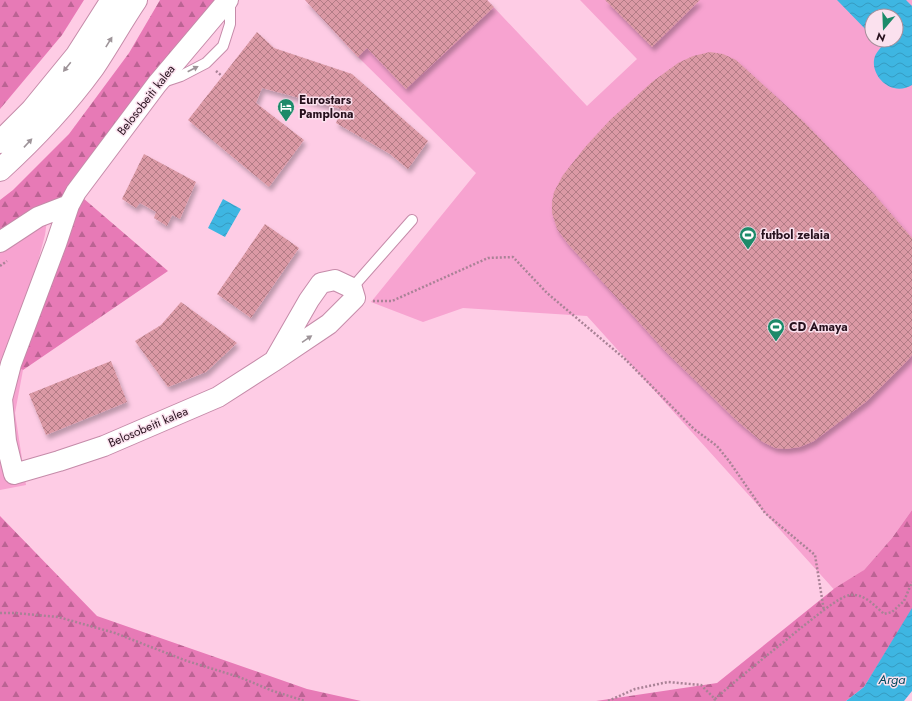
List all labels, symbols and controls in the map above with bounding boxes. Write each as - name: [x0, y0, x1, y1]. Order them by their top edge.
- north arrow: [864, 8, 904, 48]
- text: N: [874, 28, 887, 46]
- one-way arrow: [105, 37, 113, 47]
- street label: Belosobeiti kalea: [113, 61, 179, 139]
- one-way arrow: [62, 62, 71, 73]
- one-way arrow: [187, 66, 199, 73]
- place label: Eurostars Pamplona: [299, 91, 354, 123]
- hotel icon: Eurostars Pamplona: [276, 97, 296, 122]
- one-way arrow: [23, 139, 32, 148]
- sports icon: futbol zelaia: [738, 225, 758, 250]
- place label: futbol zelaia: [761, 226, 830, 244]
- sports icon: CD Amaya: [766, 317, 786, 342]
- place label: CD Amaya: [789, 318, 848, 336]
- one-way arrow: [301, 335, 312, 343]
- street label: Belosobeiti kalea: [105, 402, 191, 452]
- water label: Arga: [878, 670, 905, 689]

